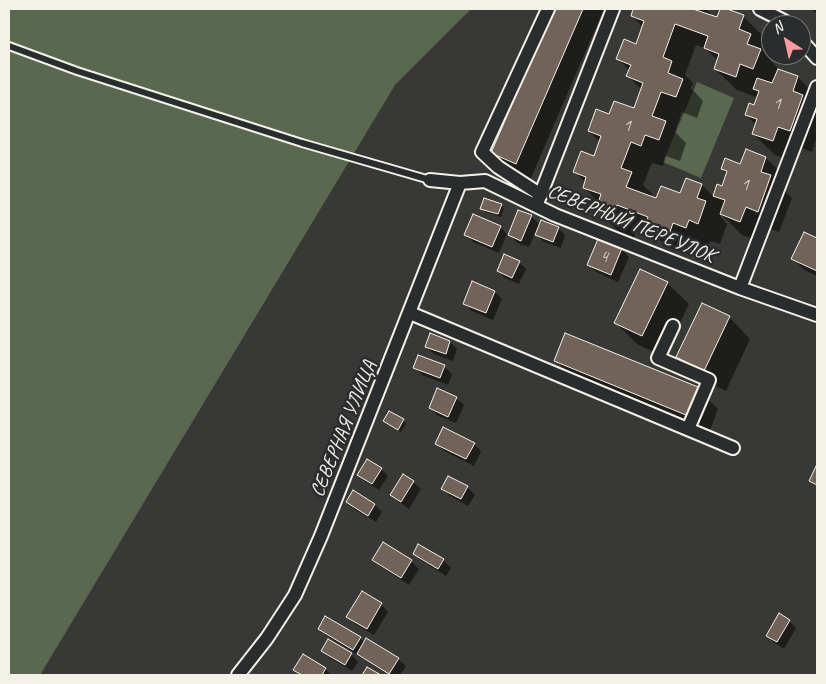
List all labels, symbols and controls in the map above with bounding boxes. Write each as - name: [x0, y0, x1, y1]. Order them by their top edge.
- north arrow: [761, 15, 811, 65]
- text: N: [769, 19, 786, 38]
- house number: 1: [773, 93, 781, 115]
- house number: 1: [623, 115, 631, 137]
- house number: 1: [741, 174, 749, 196]
- street label: СЕВЕРНЫЙ ПЕРЕУЛОК: [544, 179, 718, 269]
- house number: 4: [600, 246, 608, 268]
- street label: СЕВЕРНАЯ УЛИЦА: [306, 357, 382, 501]

